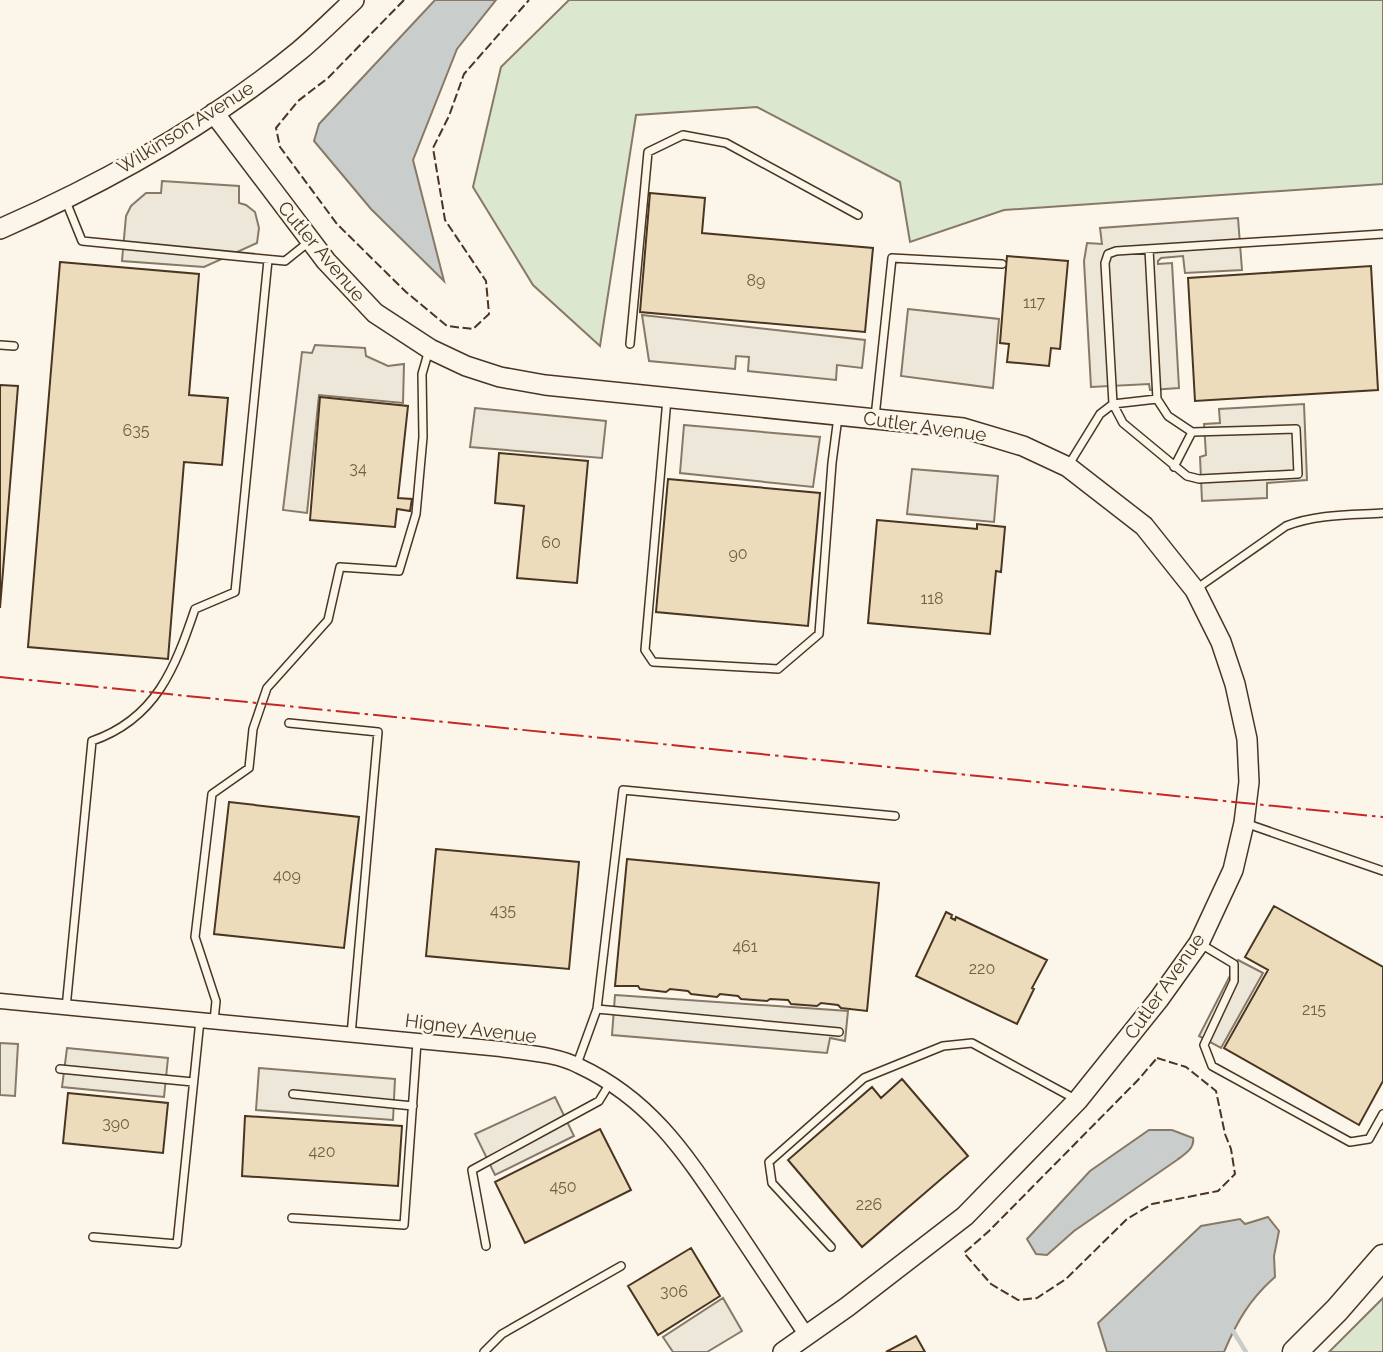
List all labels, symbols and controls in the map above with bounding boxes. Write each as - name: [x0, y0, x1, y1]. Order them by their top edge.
- street label: Wilkinson Avenue: [113, 76, 257, 178]
- street label: Cutler Avenue: [274, 196, 370, 306]
- house number: 89: [747, 271, 765, 290]
- house number: 117: [1023, 293, 1046, 312]
- street label: Cutler Avenue: [862, 406, 988, 446]
- house number: 635: [123, 421, 150, 440]
- house number: 34: [349, 459, 367, 478]
- house number: 60: [541, 533, 561, 552]
- house number: 90: [728, 544, 748, 563]
- house number: 118: [920, 589, 944, 608]
- house number: 409: [273, 866, 301, 885]
- house number: 435: [490, 901, 516, 920]
- street label: Cutler Avenue: [1119, 929, 1209, 1043]
- house number: 461: [732, 937, 758, 956]
- house number: 220: [969, 959, 995, 978]
- house number: 215: [1302, 1000, 1326, 1019]
- street label: Higney Avenue: [404, 1009, 538, 1047]
- house number: 390: [102, 1114, 130, 1133]
- house number: 420: [309, 1142, 335, 1161]
- house number: 450: [549, 1177, 577, 1196]
- house number: 226: [856, 1195, 882, 1214]
- house number: 306: [660, 1282, 688, 1301]

